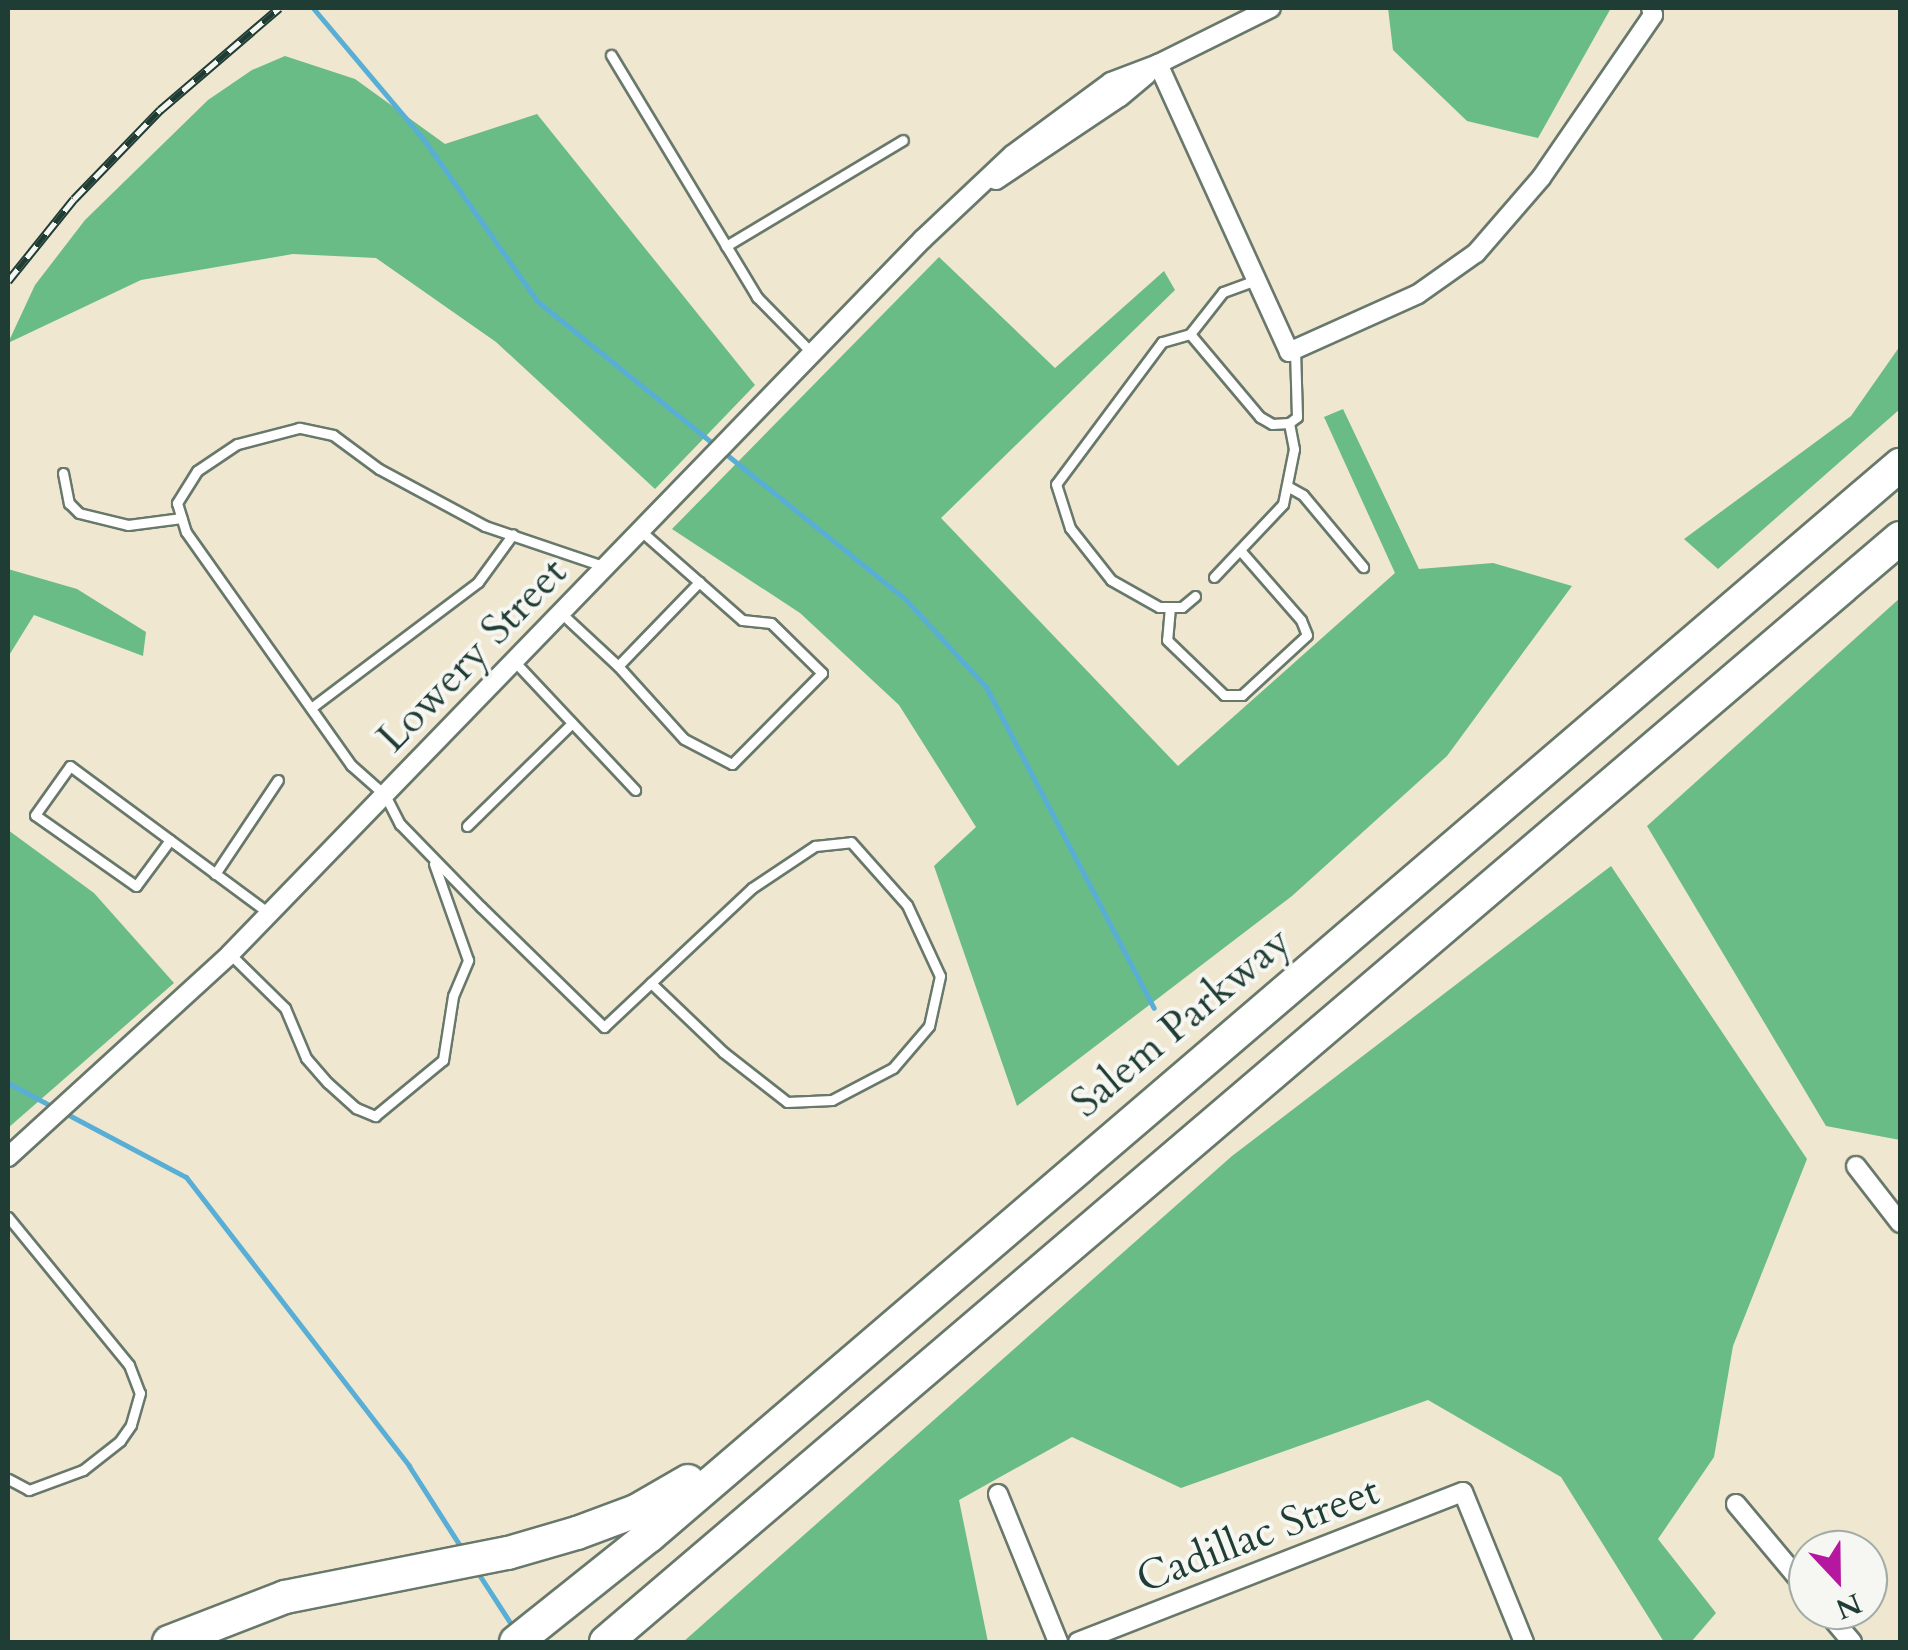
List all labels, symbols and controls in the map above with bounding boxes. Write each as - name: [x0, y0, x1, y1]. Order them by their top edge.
- street label: Lowery Street: [367, 547, 577, 763]
- street label: Salem Parkway: [1061, 916, 1301, 1128]
- street label: Cadillac Street: [1130, 1466, 1386, 1604]
- north arrow: [1788, 1530, 1888, 1630]
- text: N: [1830, 1584, 1867, 1628]

